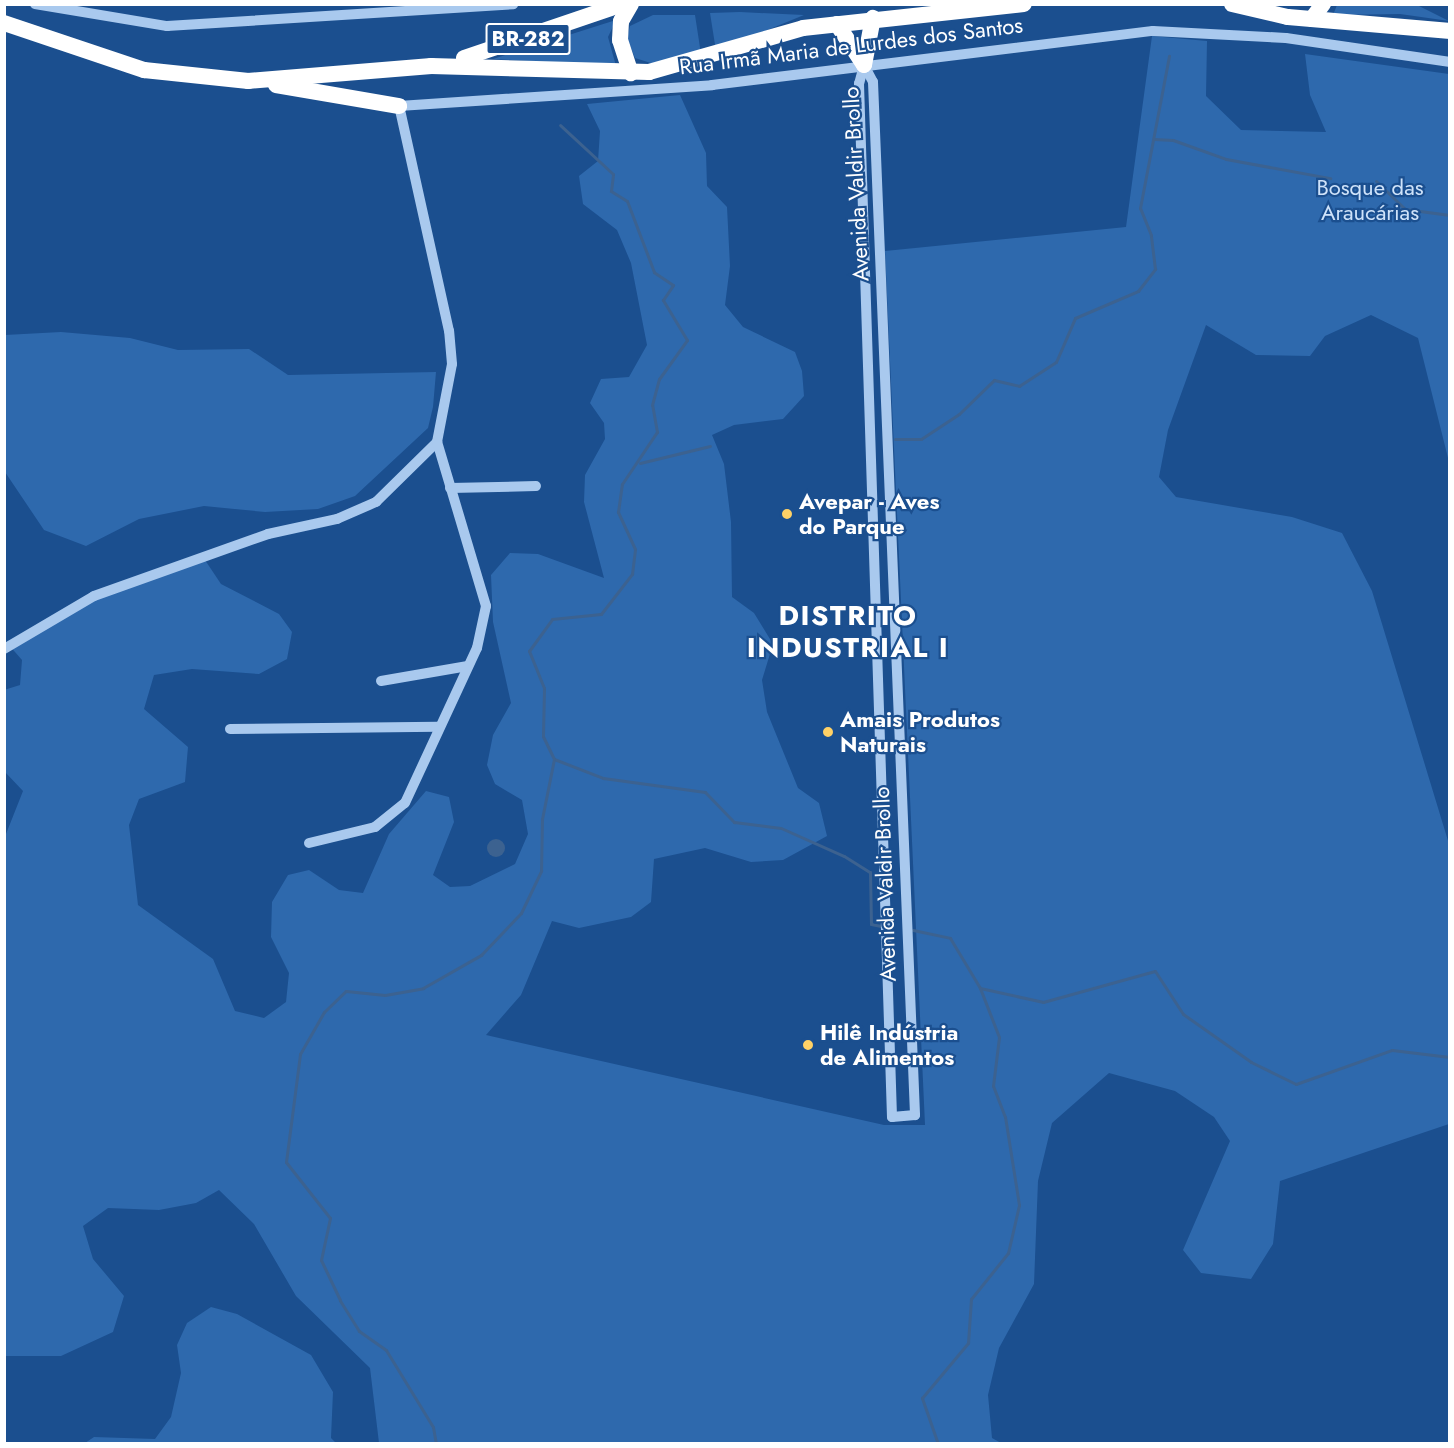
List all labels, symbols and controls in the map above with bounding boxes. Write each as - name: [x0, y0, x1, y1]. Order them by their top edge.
- street label: Rua Irmã Maria de Lurdes dos Santos: [678, 12, 1024, 80]
- road number: BR-282: [484, 21, 572, 57]
- street label: Avenida Valdir Brollo: [838, 86, 874, 282]
- park label: Bosque das Araucárias: [1316, 174, 1424, 226]
- place label: Avepar - Aves do Parque: [799, 488, 939, 540]
- marker: Avepar - Aves do Parque: [780, 507, 794, 521]
- district label: DISTRITO INDUSTRIAL I: [747, 599, 949, 665]
- place label: Amais Produtos Naturais: [840, 706, 1000, 758]
- marker: Amais Produtos Naturais: [821, 725, 835, 739]
- street label: Avenida Valdir Brollo: [868, 786, 902, 982]
- place label: Hilê Indústria de Alimentos: [820, 1019, 958, 1070]
- marker: Hilê Indústria de Alimentos: [801, 1038, 815, 1052]

